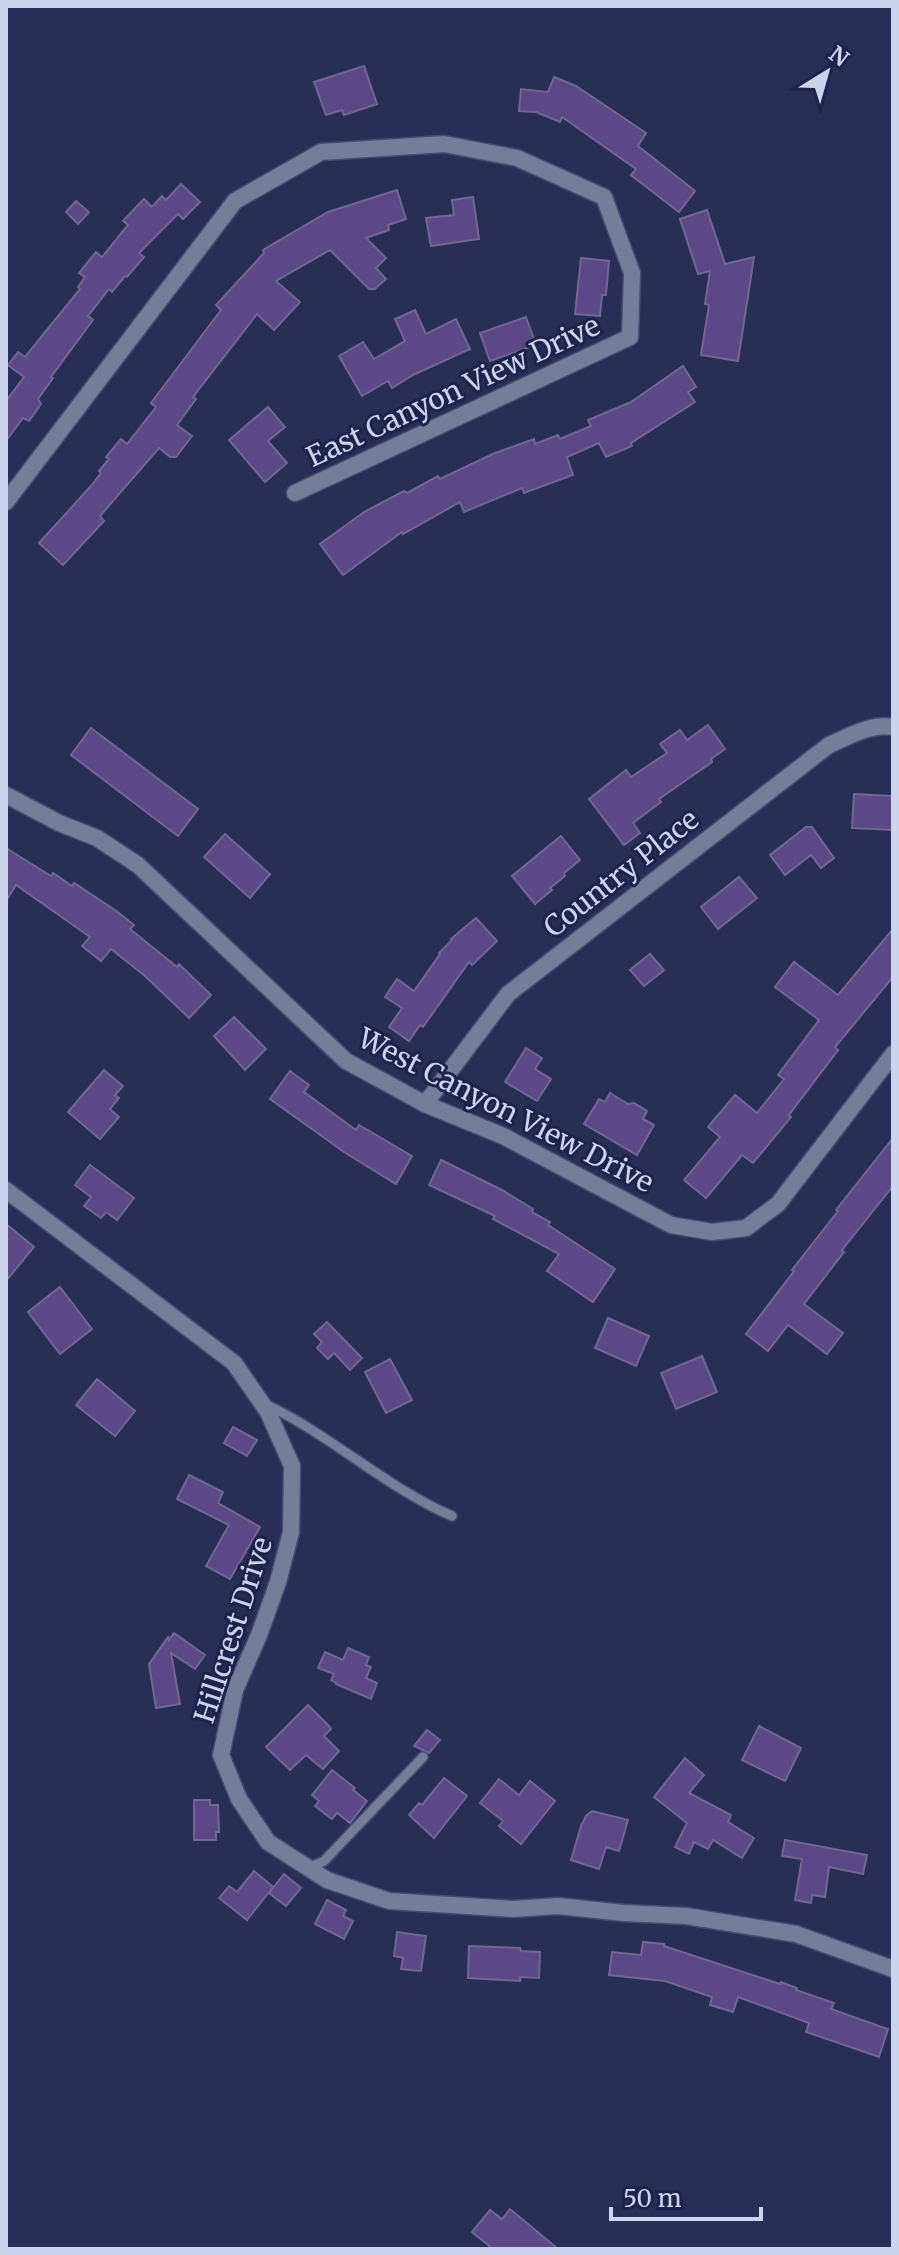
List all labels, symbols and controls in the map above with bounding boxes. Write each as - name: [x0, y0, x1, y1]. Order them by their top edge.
- north arrow: [787, 32, 867, 112]
- text: N: [824, 40, 855, 73]
- street label: East Canyon View Drive: [301, 307, 605, 475]
- street label: Country Place: [536, 801, 706, 945]
- street label: West Canyon View Drive: [351, 1019, 660, 1200]
- street label: Hillcrest Drive: [186, 1532, 280, 1728]
- scale bar: [611, 2171, 761, 2221]
- text: 50 m: [623, 2183, 682, 2214]

